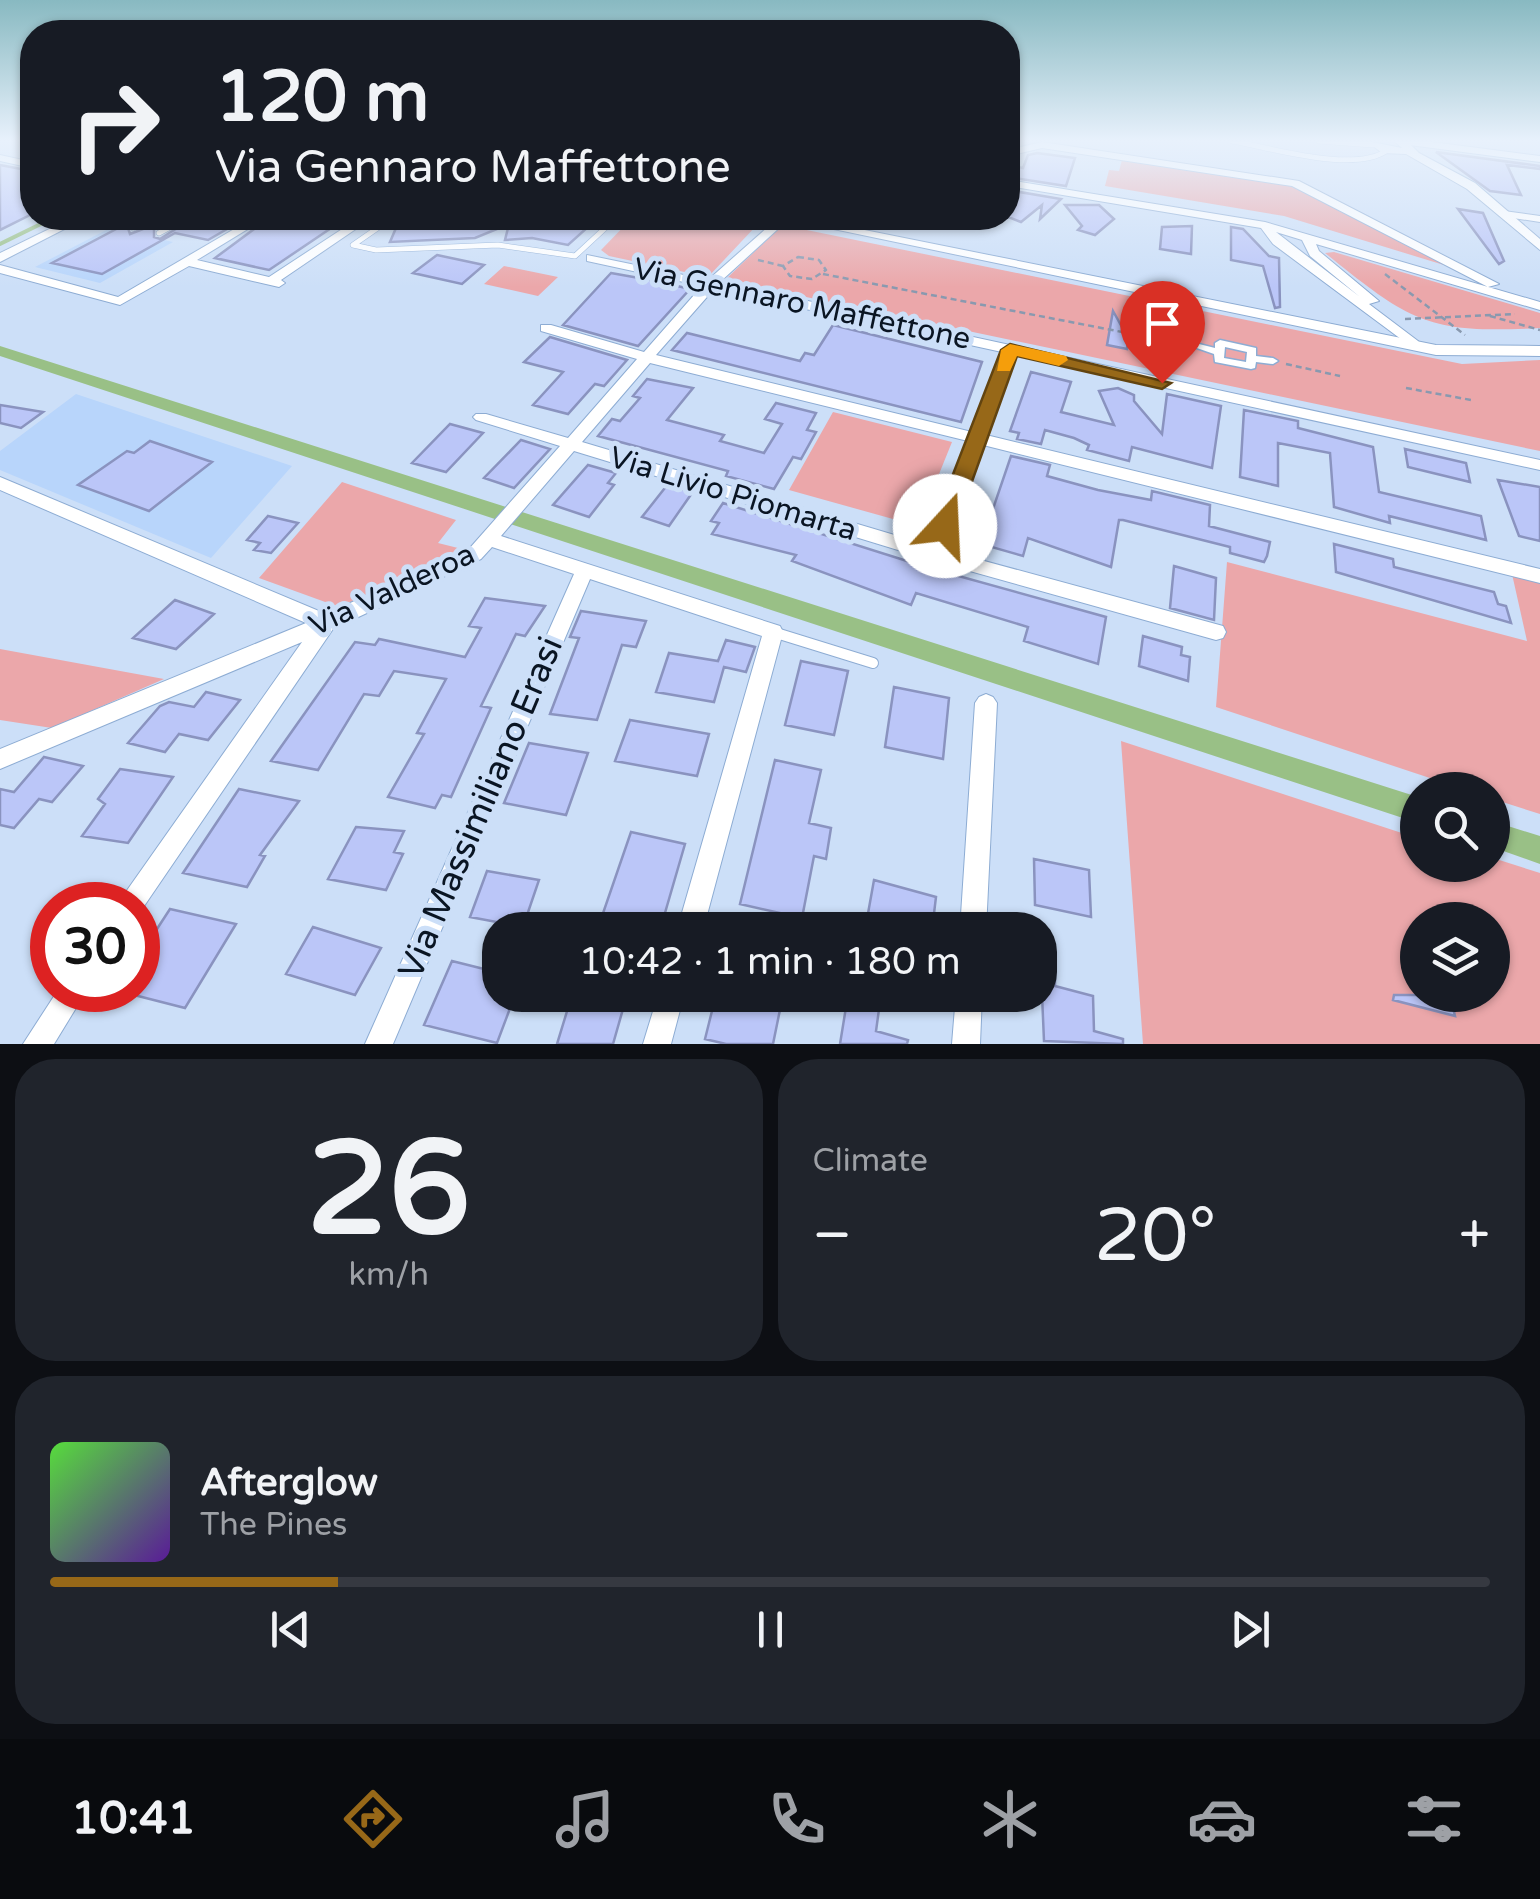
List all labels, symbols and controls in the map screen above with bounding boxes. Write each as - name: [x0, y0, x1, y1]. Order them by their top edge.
- text: 120 m: [215, 56, 429, 140]
- icon: right: [50, 60, 180, 190]
- text: Via Gennaro Maffettone: [215, 141, 731, 195]
- street label: Via Gennaro Maffettone: [630, 250, 974, 358]
- pin: [1120, 281, 1205, 384]
- icon: arrive: [1135, 296, 1190, 351]
- street label: Via Livio Piomarta: [605, 439, 861, 549]
- position arrow: [893, 474, 997, 578]
- street label: Via Valderoa: [303, 536, 481, 644]
- street label: Via Massimiliano Erasi: [390, 631, 572, 985]
- map controls: [1400, 772, 1510, 1012]
- button: search: [1400, 772, 1510, 882]
- speed limit sign: 30: [30, 882, 160, 1012]
- button: layers: [1400, 902, 1510, 1012]
- text: 10:42 · 1 min · 180 m: [578, 939, 961, 985]
- text: 26: [307, 1113, 470, 1269]
- text: Climate: [813, 1142, 928, 1180]
- text: 20°: [1094, 1191, 1217, 1281]
- text: −: [813, 1203, 852, 1269]
- text: +: [1459, 1203, 1490, 1269]
- text: km/h: [349, 1256, 429, 1294]
- text: Afterglow: [200, 1460, 378, 1506]
- text: The Pines: [200, 1506, 347, 1544]
- icon: previous: [263, 1602, 318, 1657]
- icon: pause: [743, 1602, 798, 1657]
- icon: next: [1223, 1602, 1278, 1657]
- icon: directions: [338, 1784, 408, 1854]
- icon: music: [550, 1784, 620, 1854]
- icon: phone: [762, 1784, 832, 1854]
- icon: climate: [975, 1784, 1045, 1854]
- icon: car: [1187, 1784, 1257, 1854]
- icon: filters: [1399, 1784, 1469, 1854]
- text: 10:41: [71, 1792, 196, 1846]

